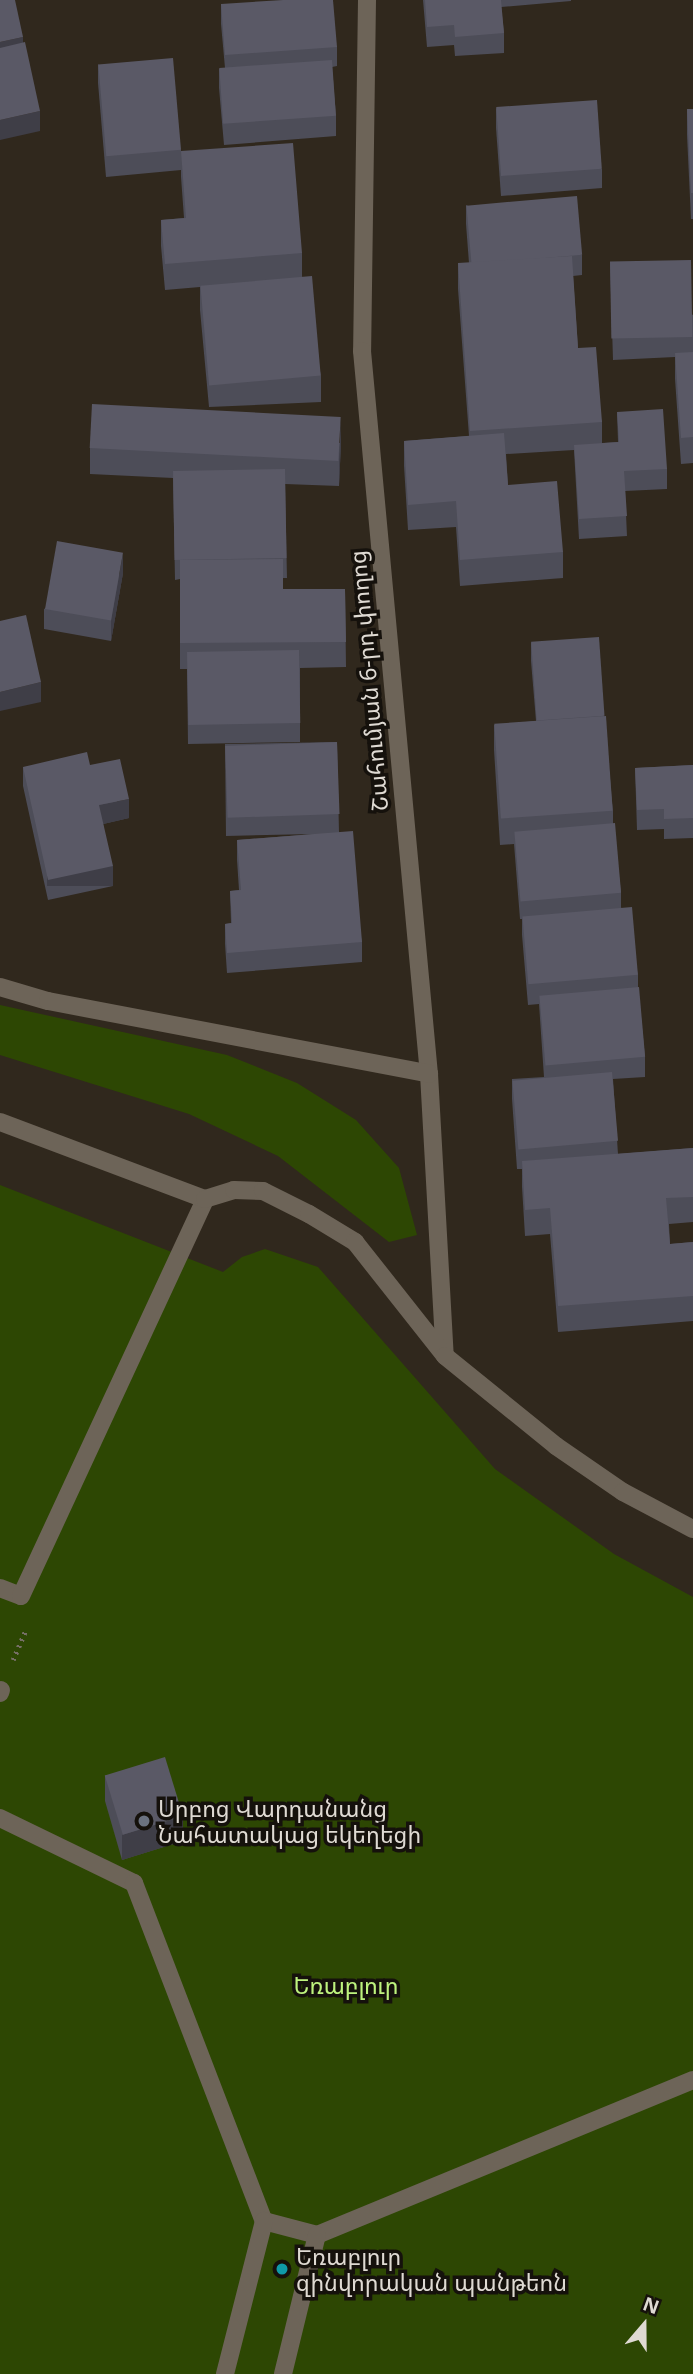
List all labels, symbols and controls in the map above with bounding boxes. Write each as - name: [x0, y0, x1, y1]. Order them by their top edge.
- street label: Շահումյան 6-րդ փողոց: [343, 549, 393, 813]
- place label: Սրբոց Վարդանանց Նահատակաց եկեղեցի: [158, 1794, 421, 1848]
- marker: Սրբոց Վարդանանց Նահատակաց եկեղեցի: [136, 1813, 152, 1829]
- park label: Եռաբլուր: [293, 1971, 399, 1999]
- place label: Եռաբլուր զինվորական պանթեոն: [296, 2242, 567, 2296]
- marker: Եռաբլուր զինվորական պանթեոն: [274, 2261, 290, 2277]
- north arrow: [609, 2290, 679, 2360]
- text: N: [639, 2290, 663, 2320]

